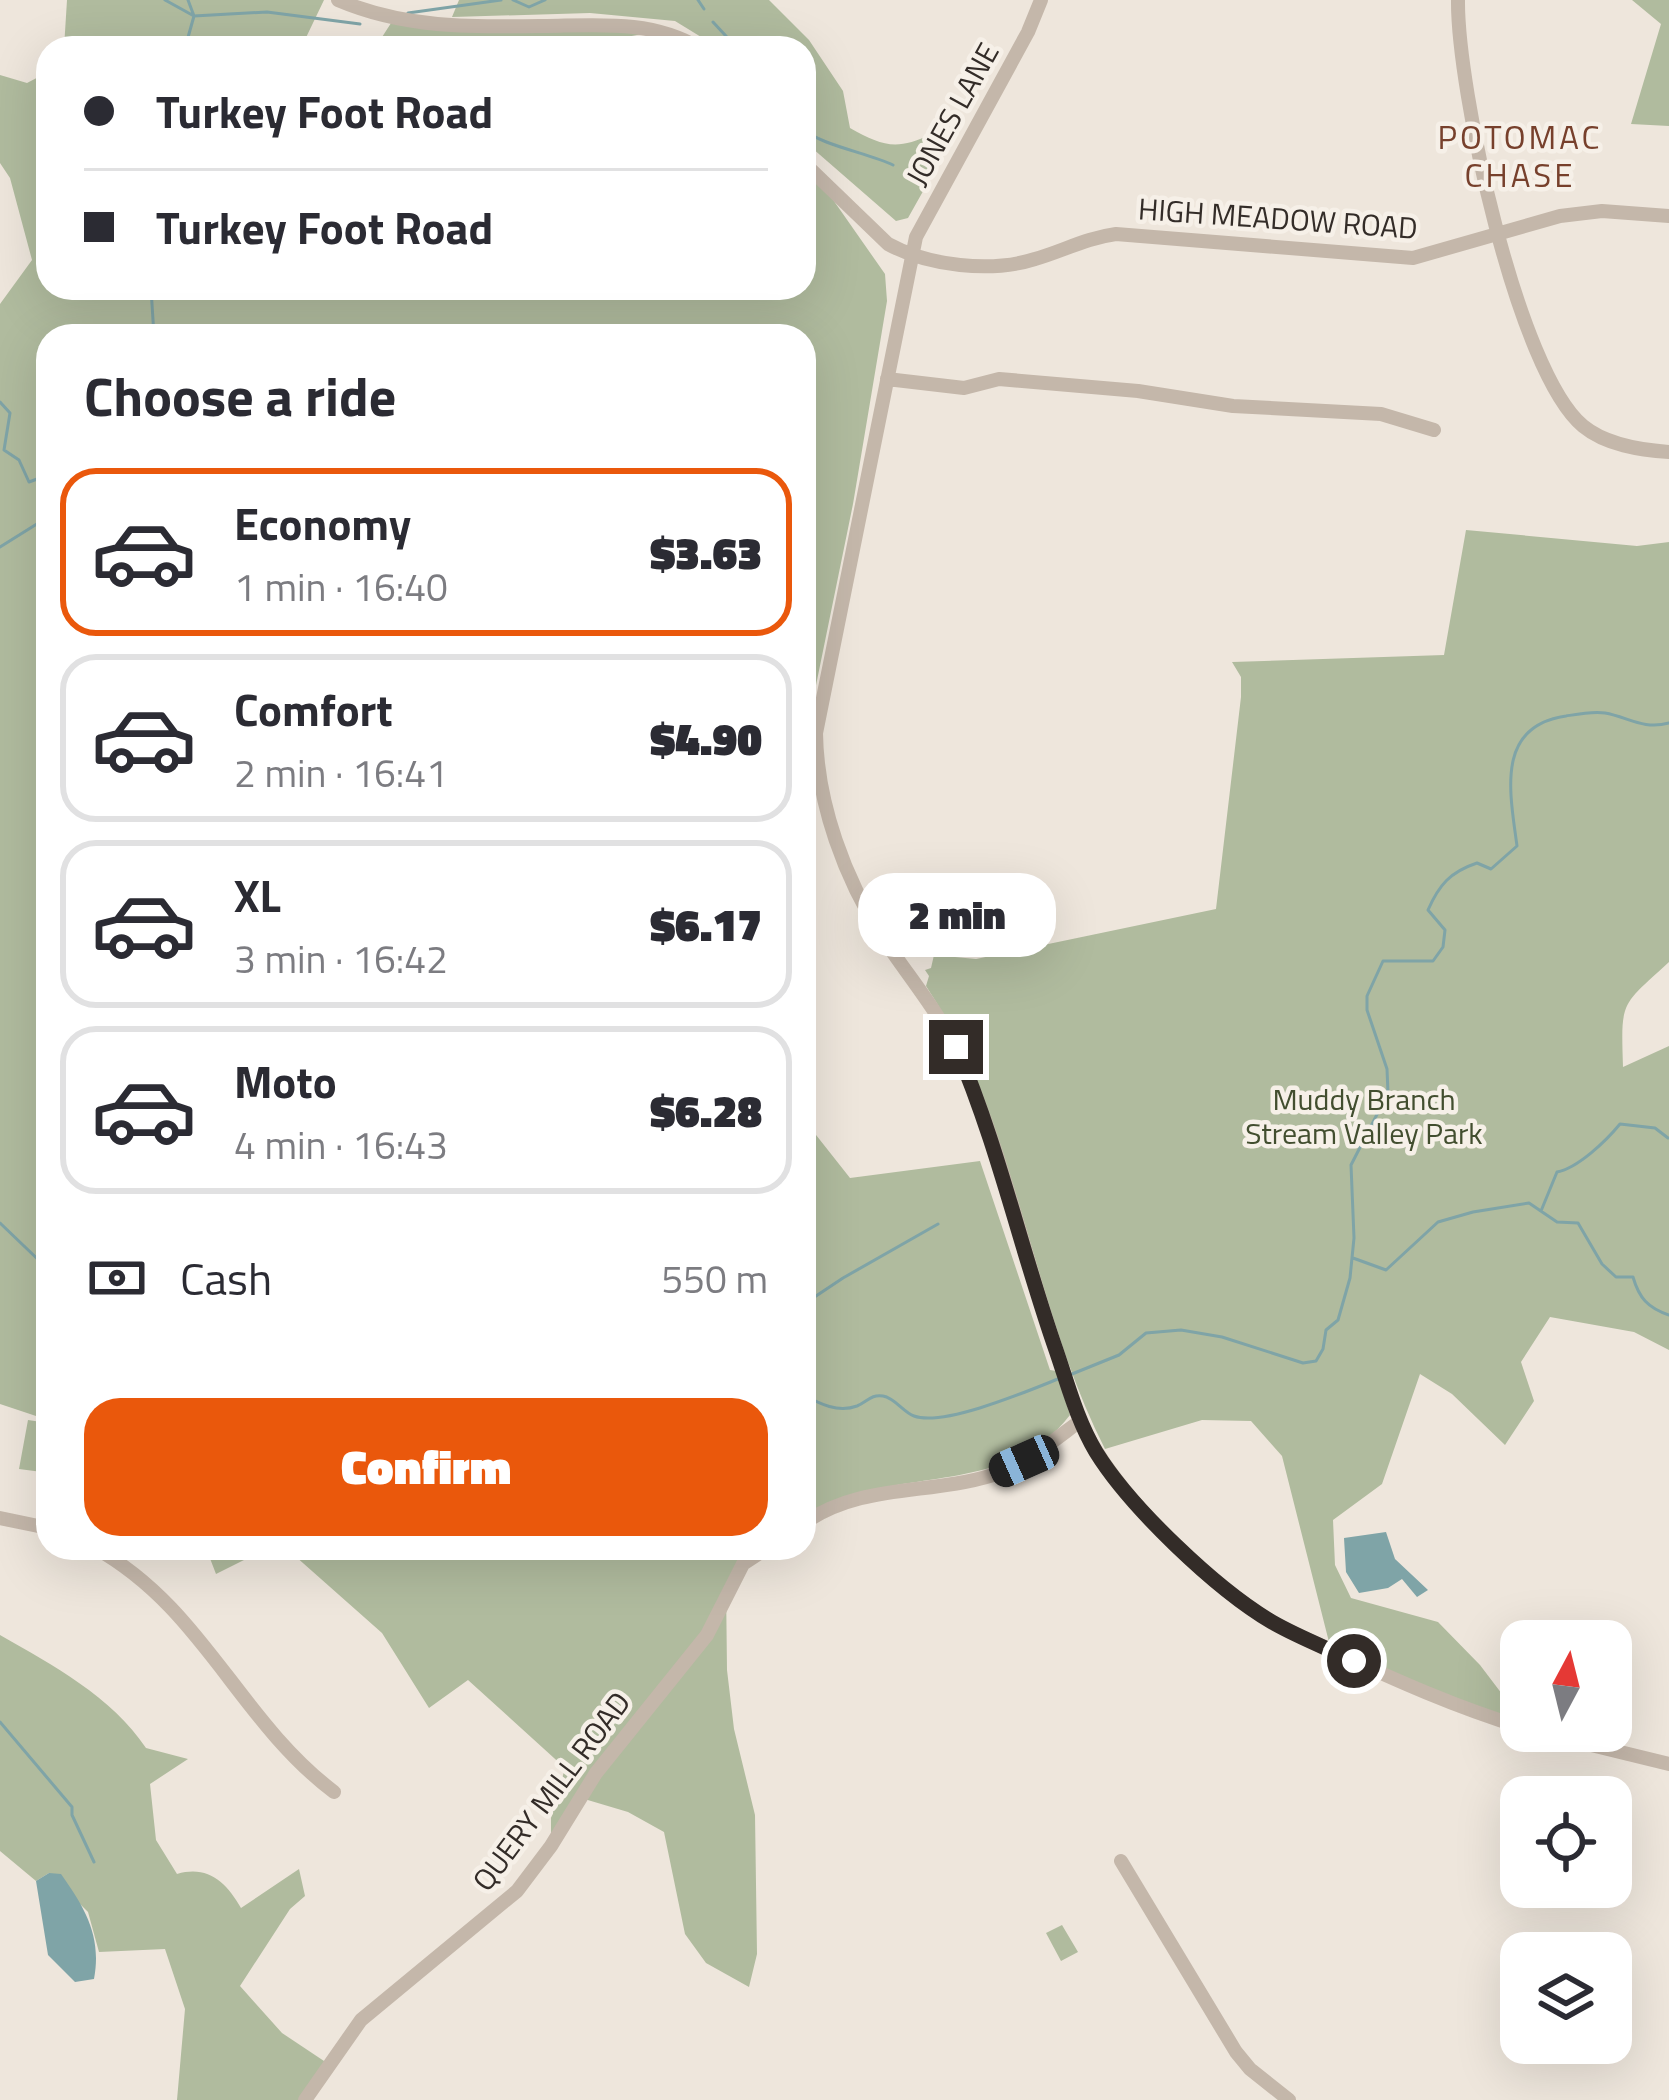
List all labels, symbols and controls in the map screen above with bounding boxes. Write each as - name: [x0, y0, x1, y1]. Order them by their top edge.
- street label: JONES LANE: [894, 34, 1010, 194]
- text: Turkey Foot Road: [156, 77, 493, 145]
- district label: POTOMAC CHASE: [1437, 112, 1603, 200]
- street label: HIGH MEADOW ROAD: [1137, 185, 1419, 251]
- text: Turkey Foot Road: [156, 193, 493, 261]
- text: Choose a ride: [84, 355, 396, 437]
- text: Economy: [234, 489, 411, 557]
- icon: car: [90, 498, 198, 606]
- text: $3.63: [650, 518, 762, 586]
- text: 1 min · 16:40: [234, 557, 448, 616]
- text: Comfort: [234, 675, 393, 743]
- icon: car: [90, 684, 198, 792]
- text: $4.90: [650, 704, 762, 772]
- text: 2 min · 16:41: [234, 743, 448, 802]
- text: XL: [234, 861, 281, 929]
- icon: car: [90, 870, 198, 978]
- callout: 2 min: [857, 873, 1055, 957]
- text: 2 min: [909, 885, 1005, 944]
- text: $6.17: [650, 890, 762, 958]
- text: 3 min · 16:42: [234, 929, 448, 988]
- route end: [929, 1020, 983, 1074]
- text: Moto: [234, 1047, 337, 1115]
- icon: car: [90, 1056, 198, 1164]
- text: $6.28: [650, 1076, 762, 1144]
- park label: Muddy Branch Stream Valley Park: [1245, 1076, 1483, 1156]
- text: 4 min · 16:43: [234, 1115, 448, 1174]
- text: Cash: [180, 1244, 272, 1312]
- icon: cash: [84, 1245, 150, 1311]
- text: 550 m: [661, 1249, 768, 1308]
- button: Confirm: [84, 1398, 768, 1536]
- car: [984, 1430, 1064, 1492]
- north arrow: [1500, 1620, 1632, 1752]
- map controls: [1500, 1620, 1632, 2064]
- route start: [1327, 1634, 1381, 1688]
- street label: QUERY MILL ROAD: [461, 1682, 641, 1900]
- button: locate: [1500, 1776, 1632, 1908]
- button: layers: [1500, 1932, 1632, 2064]

